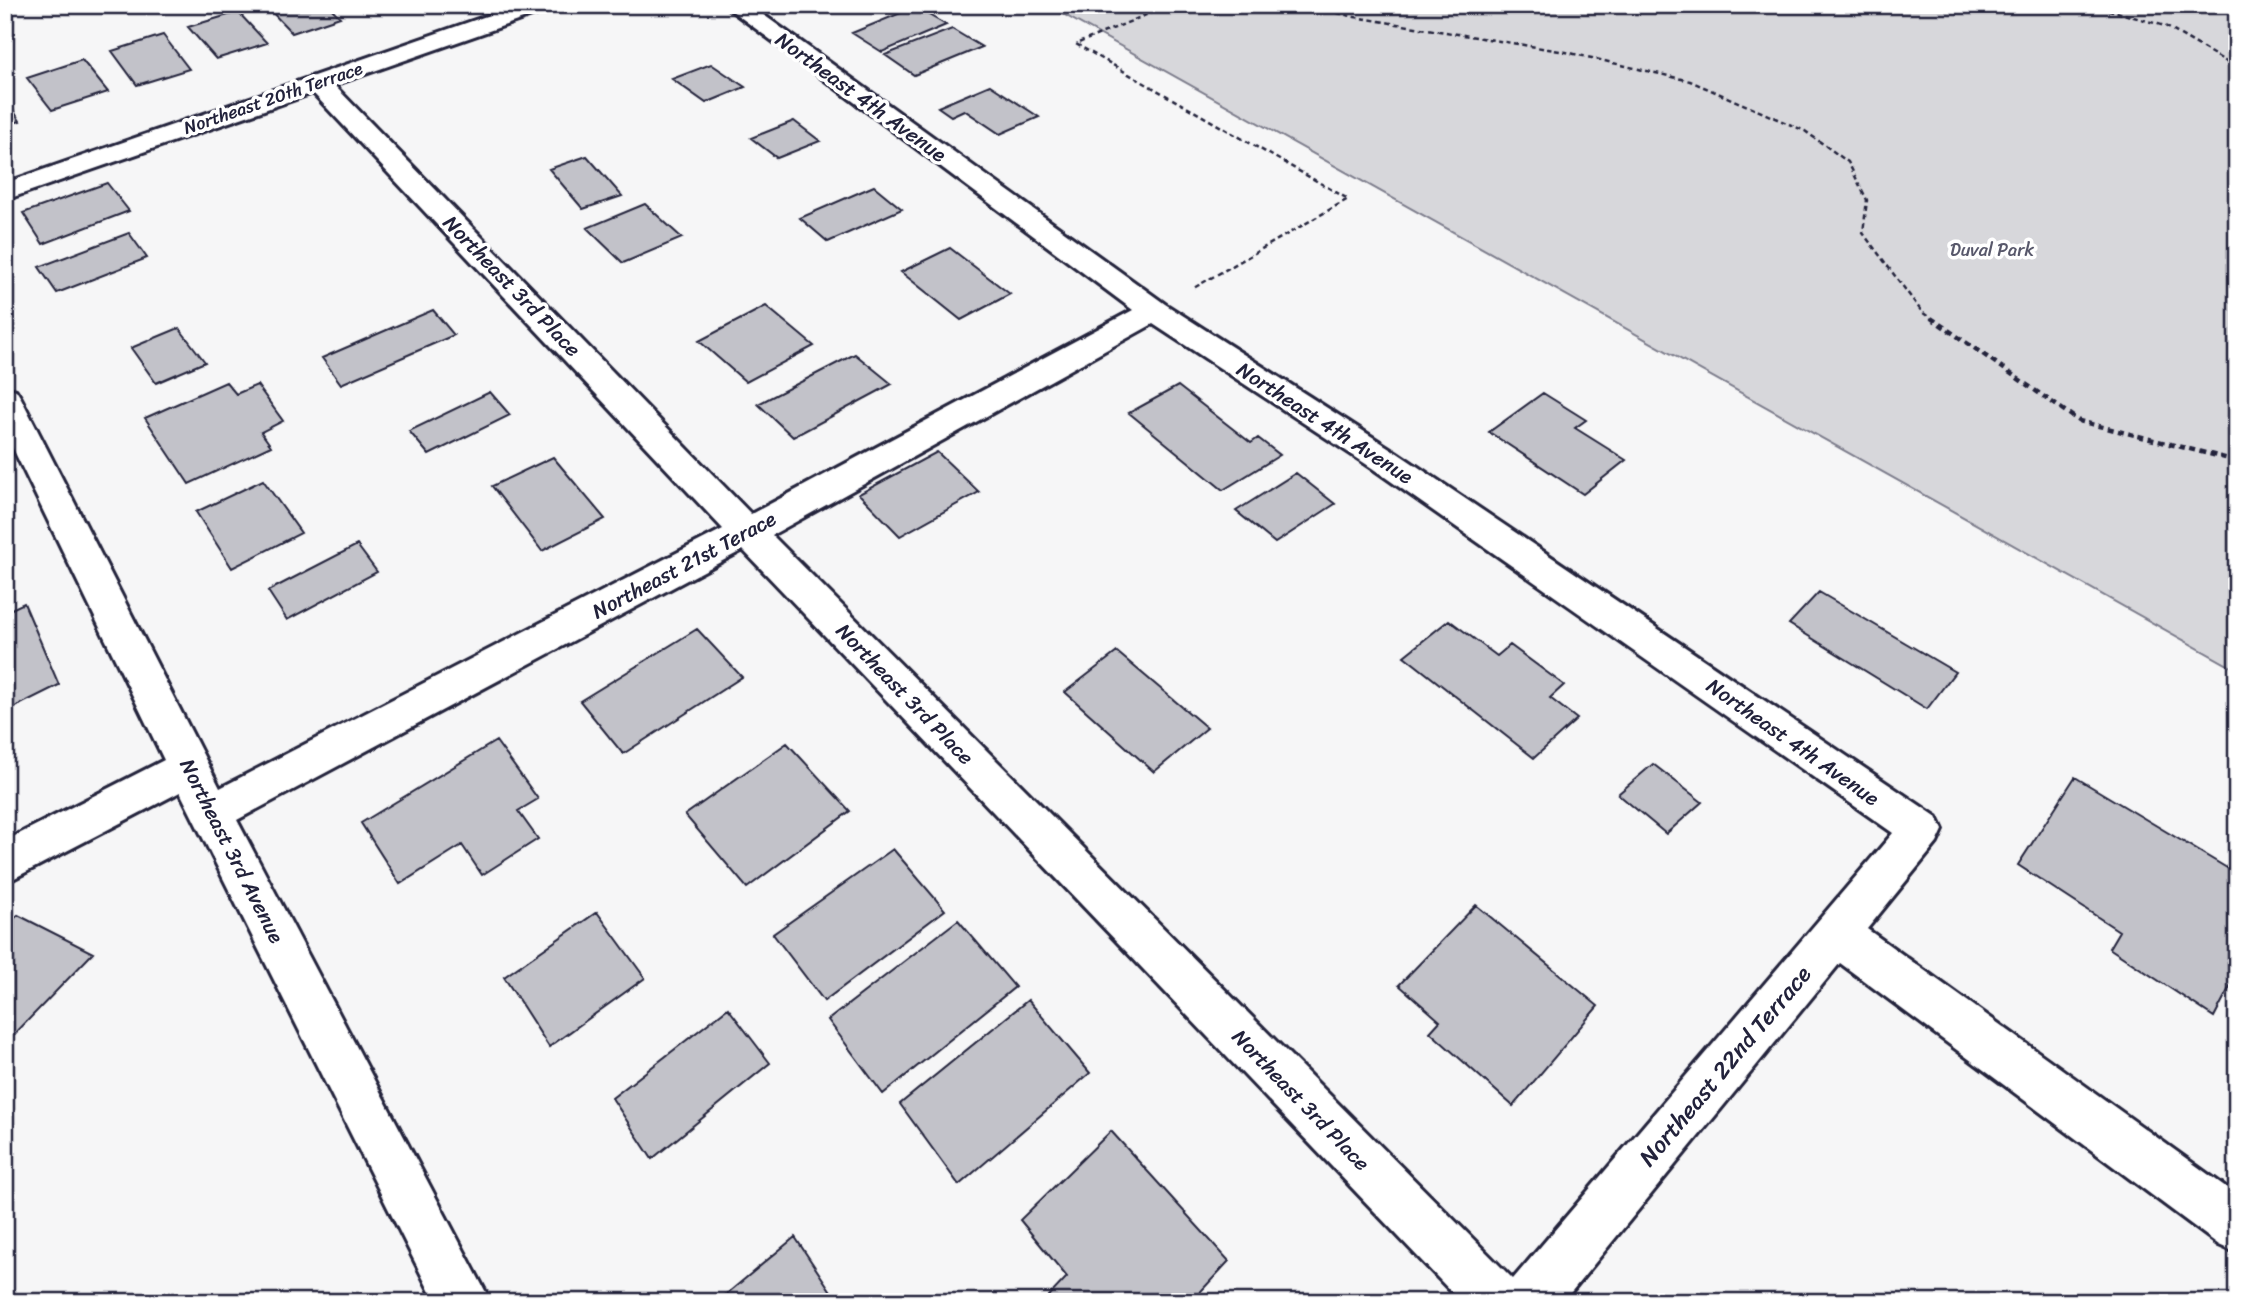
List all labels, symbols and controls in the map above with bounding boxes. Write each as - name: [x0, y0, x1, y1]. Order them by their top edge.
- street label: Northeast 4th Avenue: [767, 21, 955, 173]
- street label: Northeast 20th Terrace: [179, 52, 367, 144]
- street label: Northeast 3rd Place: [433, 206, 591, 367]
- park label: Duval Park: [1950, 234, 2035, 266]
- street label: Northeast 4th Avenue: [1229, 351, 1421, 495]
- street label: Northeast 21st Terace: [585, 500, 783, 630]
- street label: Northeast 3rd Place: [826, 614, 984, 775]
- street label: Northeast 4th Avenue: [1698, 668, 1888, 816]
- street label: Northeast 3rd Avenue: [169, 752, 295, 950]
- street label: Northeast 22nd Terrace: [1628, 956, 1822, 1176]
- street label: Northeast 3rd Place: [1222, 1020, 1380, 1181]

